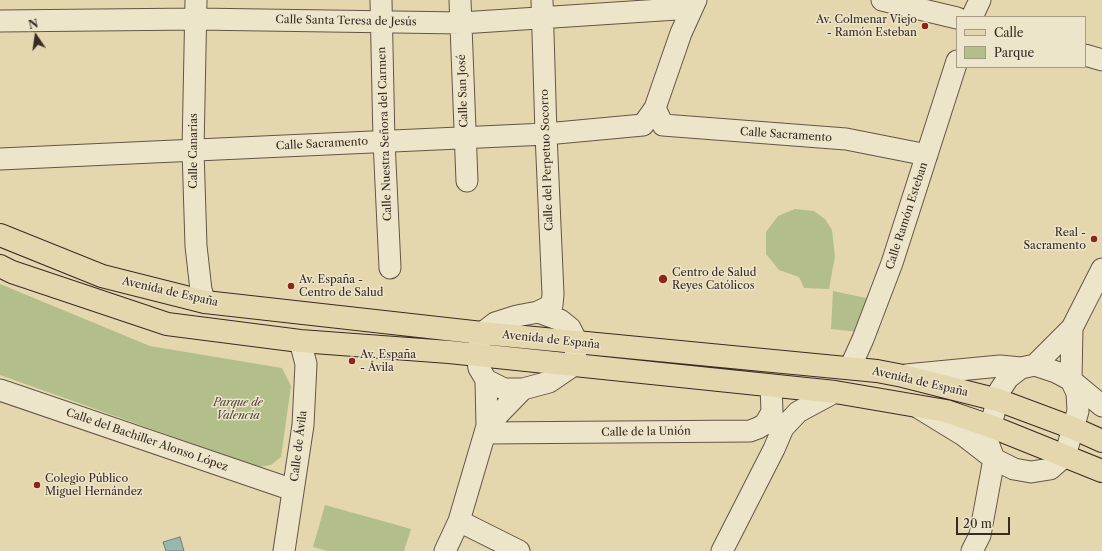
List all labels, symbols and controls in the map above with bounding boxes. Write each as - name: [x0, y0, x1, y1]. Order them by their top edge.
- street label: Calle Santa Teresa de Jesús: [275, 13, 417, 29]
- place label: Av. Colmenar Viejo - Ramón Esteban: [816, 13, 917, 39]
- north arrow: [16, 16, 56, 56]
- text: N: [27, 16, 40, 32]
- legend: [956, 16, 1086, 68]
- marker: Av. Colmenar Viejo - Ramón Esteban: [920, 21, 930, 31]
- text: Calle: [994, 25, 1023, 40]
- text: Parque: [994, 45, 1034, 60]
- street label: Calle Nuestra Señora del Carmen: [375, 47, 395, 221]
- street label: Calle San José: [455, 54, 471, 128]
- street label: Calle del Perpetuo Socorro: [538, 89, 556, 231]
- street label: Calle Canarias: [187, 113, 201, 189]
- street label: Calle Sacramento: [739, 125, 833, 145]
- street label: Calle Sacramento: [276, 135, 368, 153]
- street label: Calle Ramón Esteban: [883, 161, 931, 271]
- place label: Real - Sacramento: [1024, 226, 1086, 252]
- marker: Real - Sacramento: [1089, 234, 1099, 244]
- place label: Centro de Salud Reyes Católicos: [672, 266, 756, 292]
- place label: Av. España - Centro de Salud: [299, 273, 383, 299]
- marker: Centro de Salud Reyes Católicos: [657, 273, 669, 285]
- street label: Avenida de España: [121, 275, 219, 309]
- marker: Av. España - Centro de Salud: [286, 281, 296, 291]
- street label: Avenida de España: [501, 328, 601, 352]
- place label: Av. España - Ávila: [360, 348, 416, 374]
- marker: Av. España - Ávila: [347, 356, 357, 366]
- street label: Avenida de España: [871, 365, 969, 399]
- park label: Parque de Valencia: [213, 396, 263, 422]
- street label: Calle del Bachiller Alonso López: [64, 406, 230, 474]
- street label: Calle de Ávila: [288, 410, 310, 482]
- street label: Calle de la Unión: [601, 425, 691, 439]
- place label: Colegio Público Miguel Hernández: [45, 472, 142, 498]
- marker: Colegio Público Miguel Hernández: [32, 480, 42, 490]
- scale bar: [958, 509, 1012, 535]
- text: 20 m: [963, 516, 992, 531]

